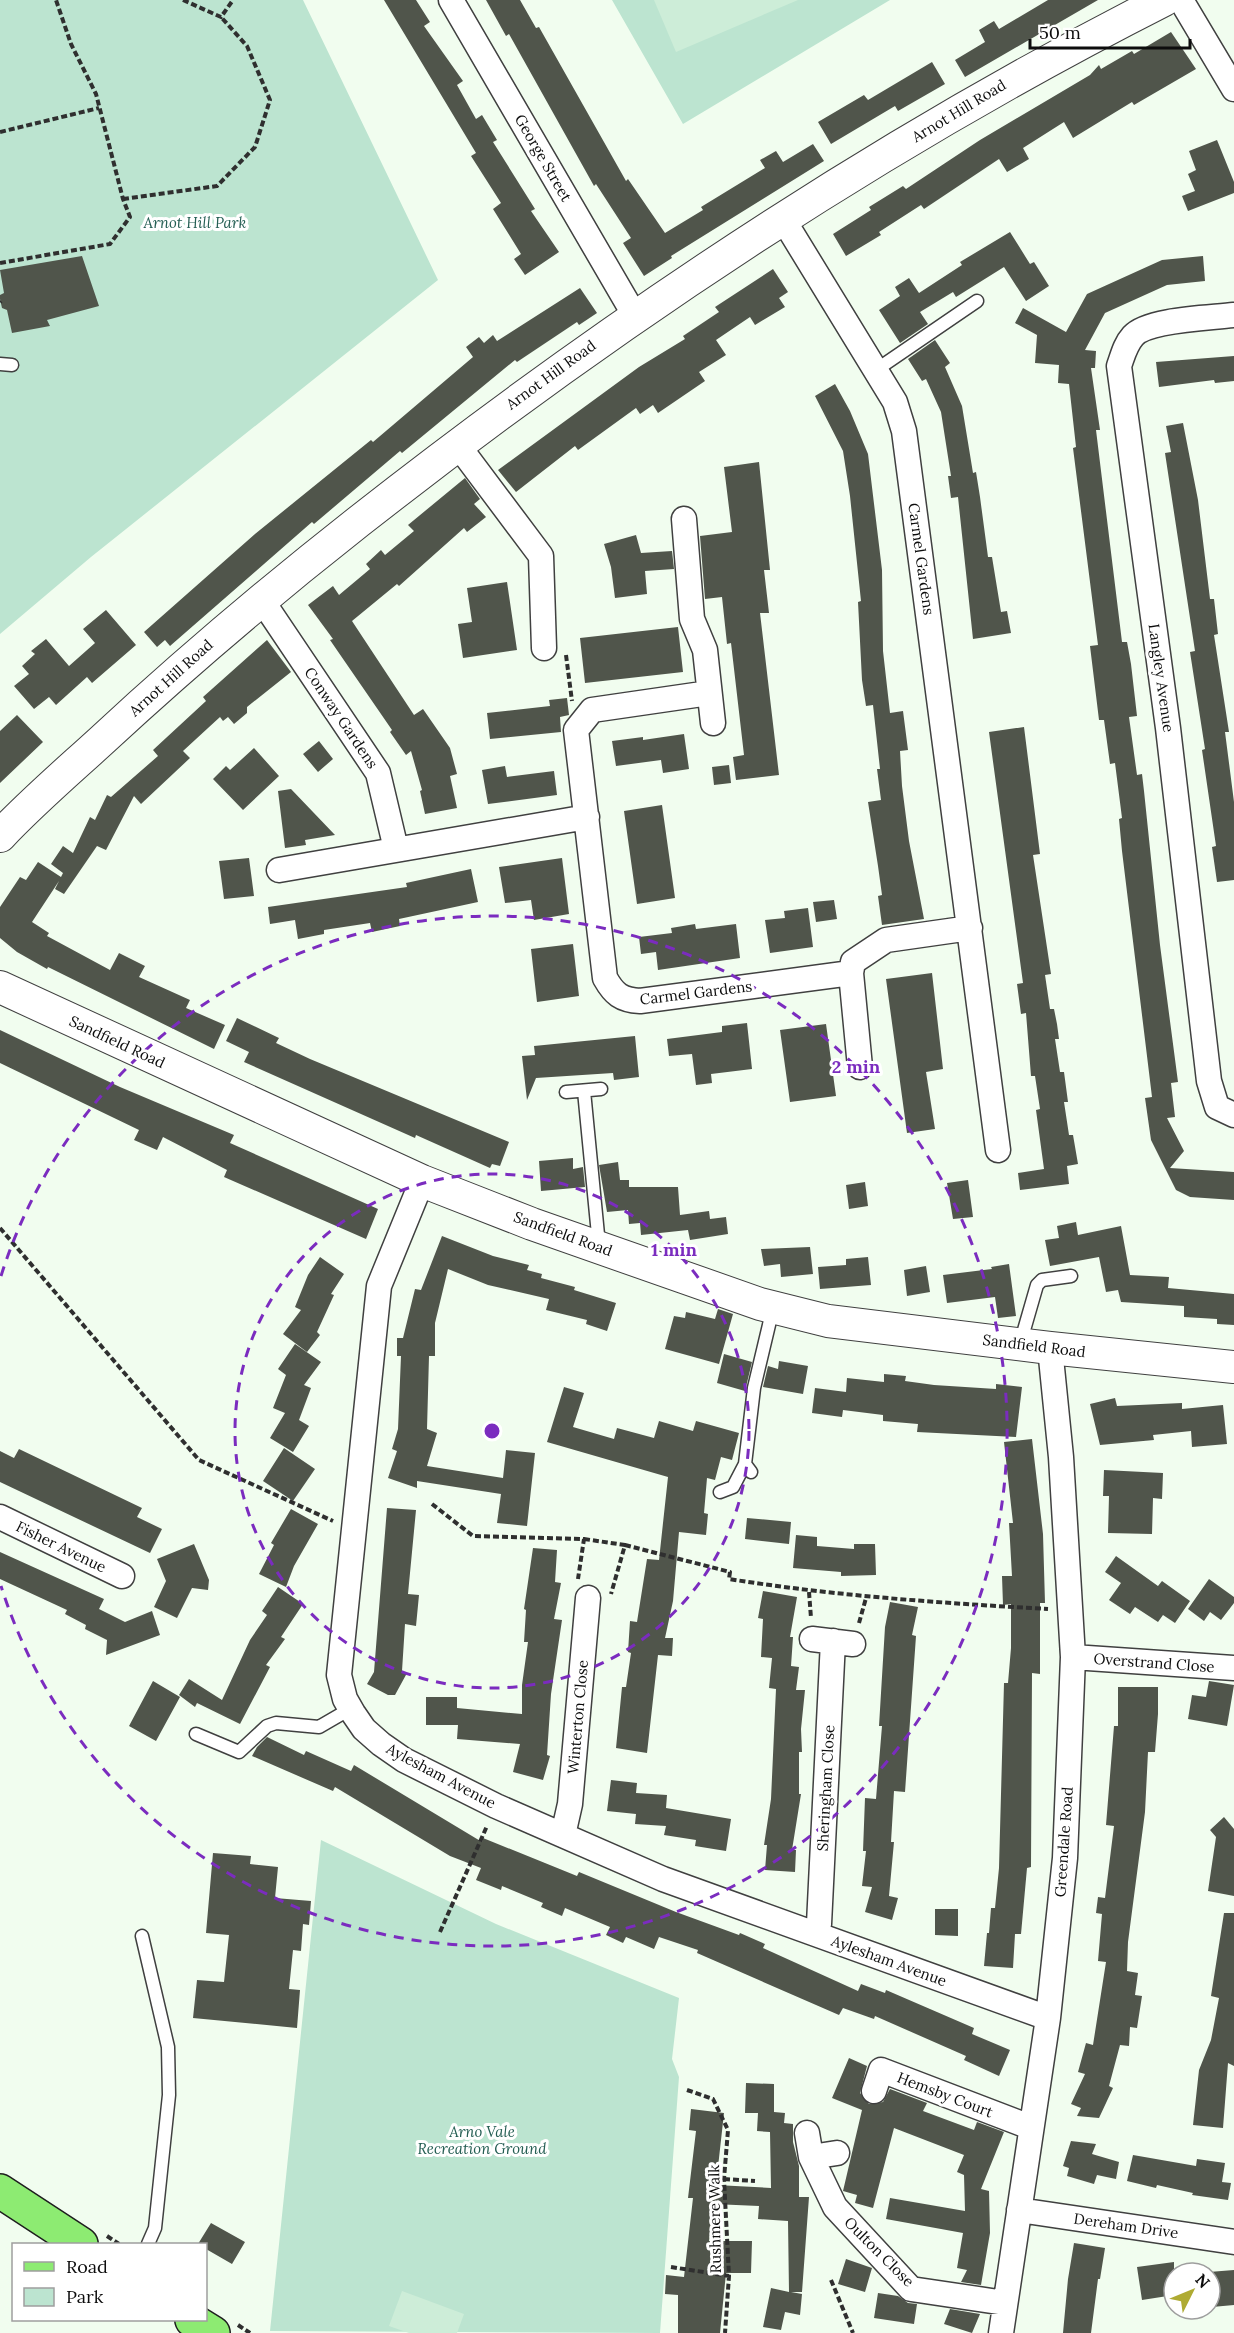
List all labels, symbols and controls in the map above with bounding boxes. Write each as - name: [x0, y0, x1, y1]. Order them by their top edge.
- scale bar: [1030, 12, 1190, 50]
- text: 50 m: [1039, 21, 1081, 44]
- street label: Arnot Hill Road: [907, 75, 1009, 147]
- street label: George Street: [511, 111, 576, 205]
- park label: Arnot Hill Park: [143, 213, 247, 232]
- street label: Arnot Hill Road: [501, 336, 599, 414]
- street label: Carmel Gardens: [904, 502, 939, 616]
- street label: Langley Avenue: [1144, 622, 1179, 733]
- street label: Arnot Hill Road: [124, 635, 217, 721]
- street label: Conway Gardens: [301, 663, 382, 772]
- street label: Carmel Gardens: [639, 976, 753, 1009]
- street label: Sandfield Road: [66, 1011, 168, 1072]
- text: 2 min: [832, 1055, 881, 1078]
- street label: Sandfield Road: [511, 1207, 615, 1260]
- text: 1 min: [651, 1238, 697, 1261]
- street label: Sandfield Road: [981, 1330, 1087, 1361]
- centre of rings: [482, 1421, 502, 1441]
- street label: Fisher Avenue: [13, 1517, 109, 1577]
- street label: Overstrand Close: [1093, 1649, 1215, 1676]
- street label: Winterton Close: [563, 1659, 592, 1775]
- street label: Sheringham Close: [813, 1724, 838, 1852]
- street label: Aylesham Avenue: [382, 1738, 499, 1812]
- street label: Greendale Road: [1050, 1786, 1077, 1898]
- street label: Aylesham Avenue: [828, 1931, 949, 1990]
- street label: Hemsby Court: [895, 2068, 996, 2122]
- park label: Arno Vale Recreation Ground: [417, 2122, 547, 2158]
- street label: Rushmere Walk: [704, 2165, 725, 2273]
- street label: Dereham Drive: [1073, 2209, 1180, 2242]
- street label: Oulton Close: [840, 2213, 918, 2291]
- legend: [12, 2243, 207, 2321]
- text: Road: [66, 2255, 108, 2278]
- north arrow: [1162, 2261, 1222, 2321]
- text: N: [1191, 2269, 1215, 2292]
- text: Park: [66, 2285, 104, 2308]

